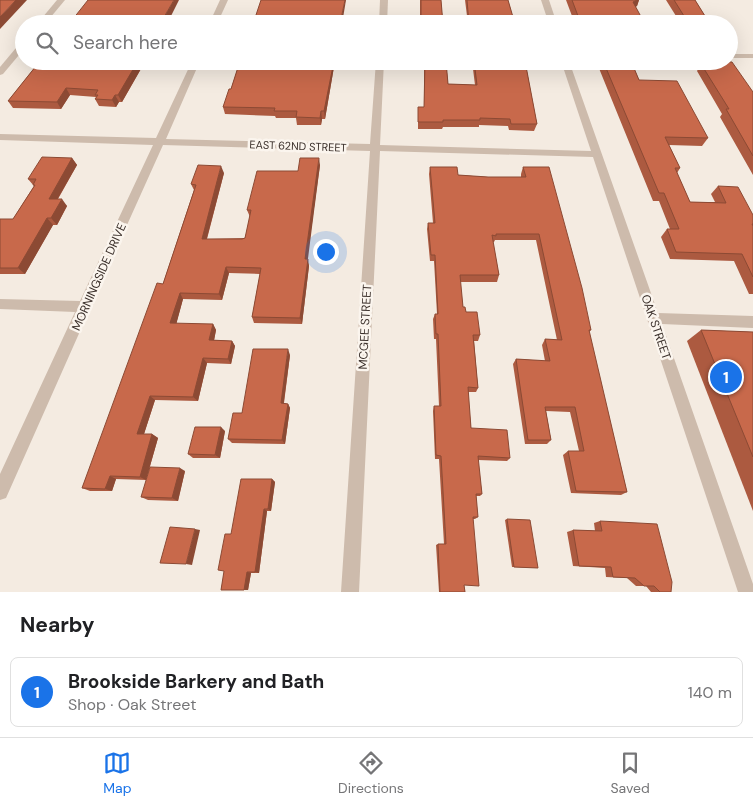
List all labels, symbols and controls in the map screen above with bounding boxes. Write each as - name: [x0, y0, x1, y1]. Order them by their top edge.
- search box: [15, 15, 738, 70]
- icon: search: [33, 29, 61, 57]
- text: Search here: [73, 30, 178, 55]
- street label: EAST 62ND STREET: [249, 137, 347, 155]
- street label: MORNINGSIDE DRIVE: [68, 221, 130, 333]
- your location: [313, 239, 339, 265]
- street label: MCGEE STREET: [355, 284, 375, 370]
- street label: OAK STREET: [637, 292, 675, 362]
- pin: 1: [710, 358, 742, 396]
- text: Nearby: [20, 611, 94, 639]
- text: Brookside Barkery and Bath: [68, 669, 324, 694]
- text: 1: [34, 682, 40, 703]
- text: 140 m: [688, 682, 732, 703]
- text: Shop · Oak Street: [68, 694, 196, 715]
- tab: Map: [103, 749, 131, 797]
- tab: Directions: [338, 749, 404, 797]
- tab: Saved: [610, 749, 650, 797]

